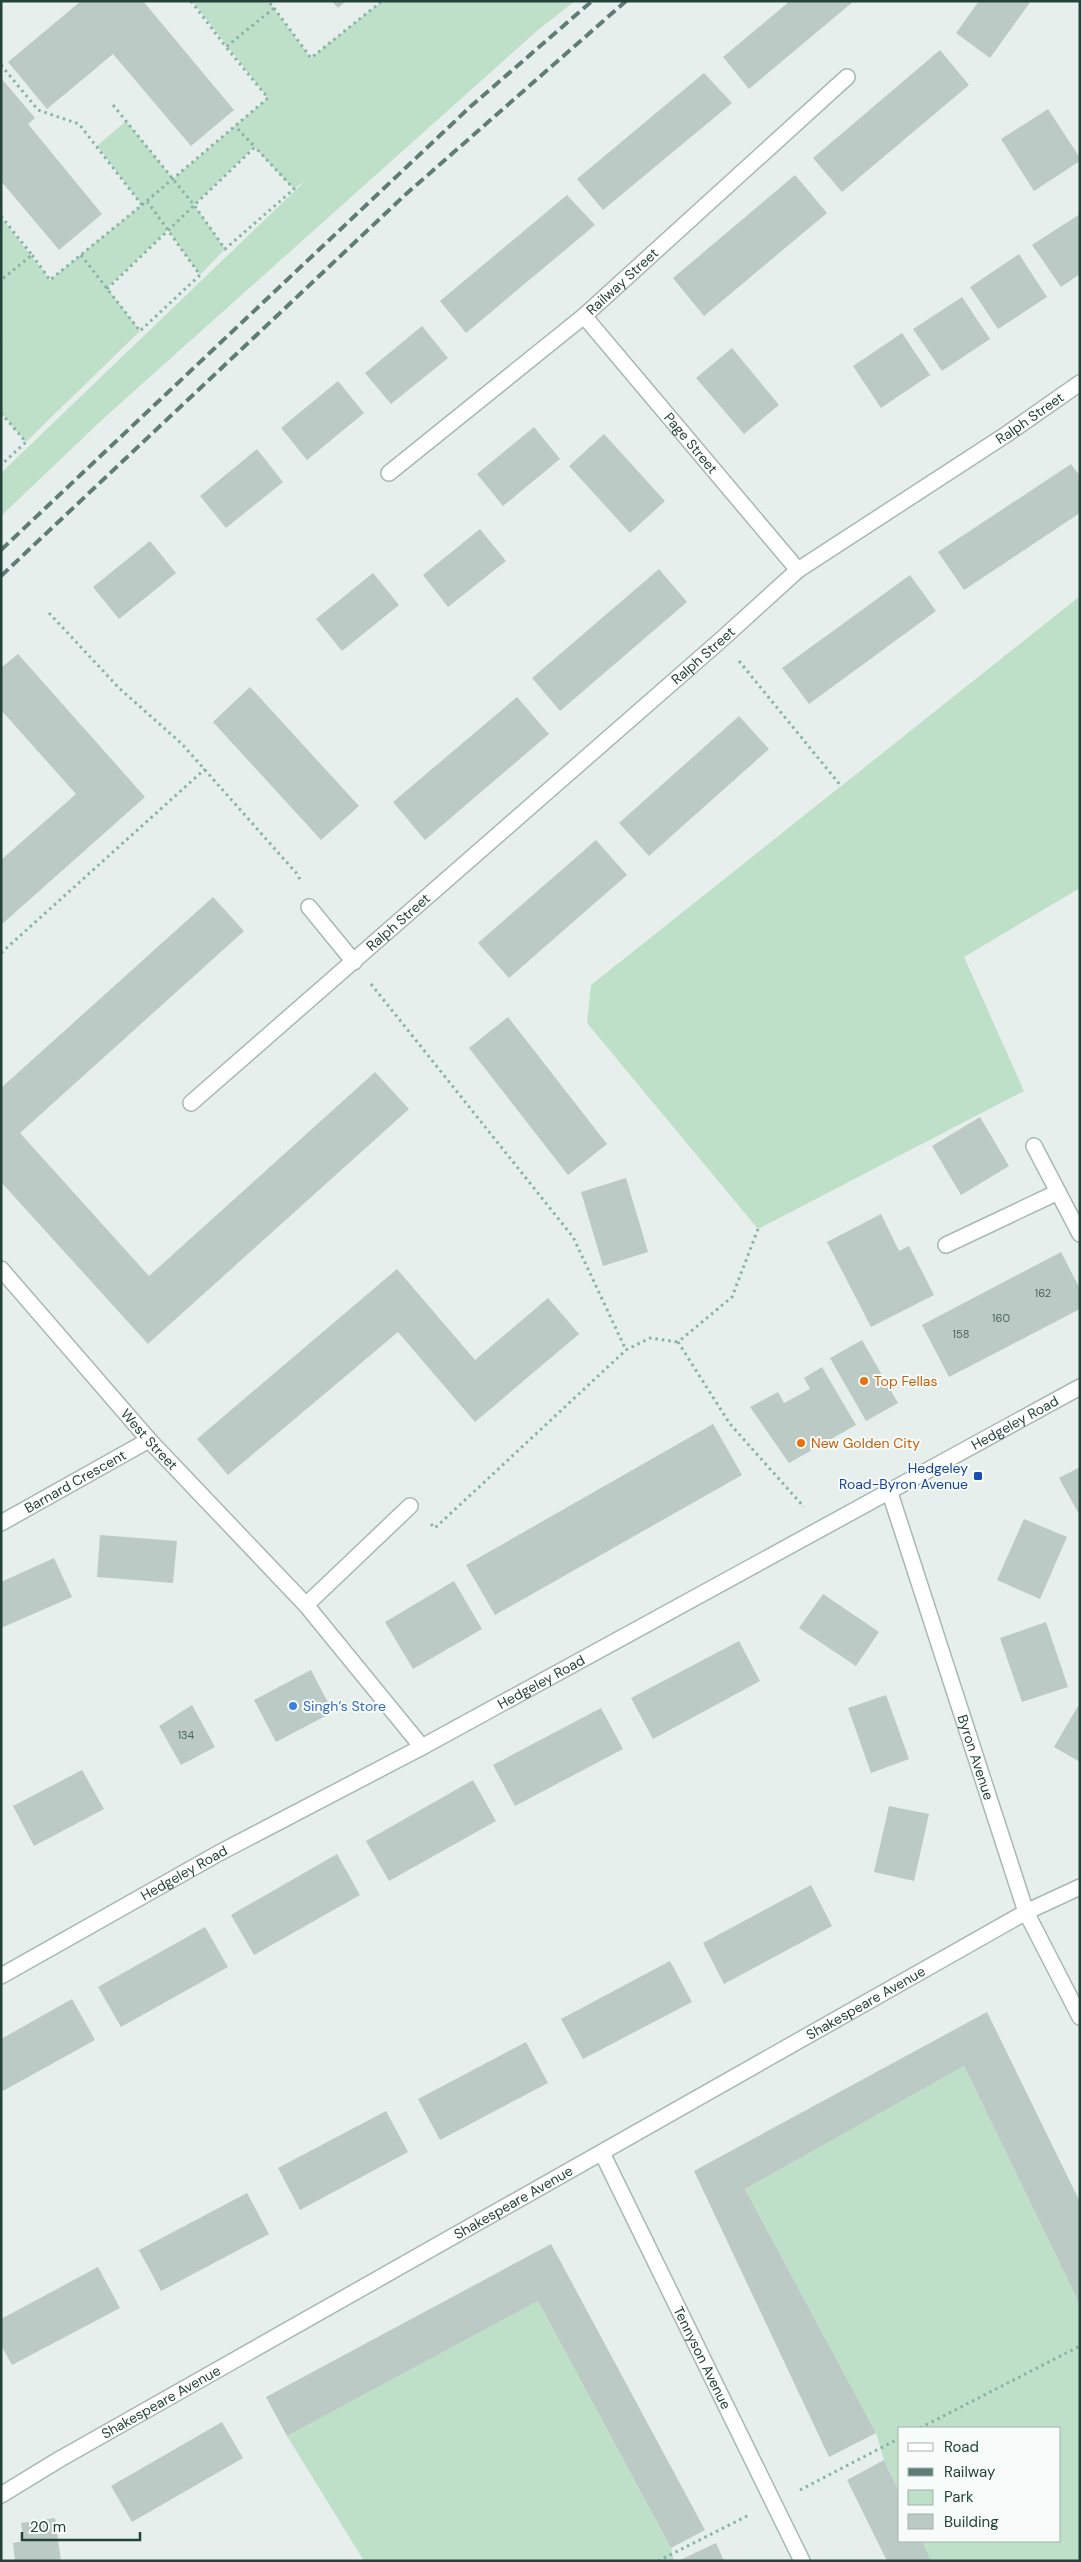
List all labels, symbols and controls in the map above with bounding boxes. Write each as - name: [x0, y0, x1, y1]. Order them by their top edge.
- street label: Railway Street: [582, 244, 662, 319]
- street label: Ralph Street: [992, 388, 1067, 448]
- street label: Page Street: [660, 409, 722, 477]
- street label: Ralph Street: [667, 623, 739, 688]
- street label: Ralph Street: [362, 889, 434, 955]
- house number: 162: [1035, 1286, 1051, 1300]
- house number: 160: [992, 1311, 1010, 1325]
- house number: 158: [953, 1327, 969, 1341]
- place label: Top Fellas: [874, 1372, 937, 1390]
- marker: Top Fellas: [858, 1375, 870, 1387]
- street label: Hedgeley Road: [968, 1392, 1062, 1454]
- street label: West Street: [117, 1405, 182, 1474]
- place label: New Golden City: [811, 1434, 920, 1452]
- marker: New Golden City: [795, 1437, 807, 1449]
- street label: Barnard Crescent: [21, 1446, 129, 1517]
- place label: Hedgeley Road-Byron Avenue: [839, 1459, 968, 1493]
- marker: Hedgeley Road-Byron Avenue: [972, 1470, 984, 1482]
- street label: Hedgeley Road: [494, 1651, 588, 1713]
- place label: Singh’s Store: [303, 1697, 386, 1715]
- marker: Singh’s Store: [287, 1700, 299, 1712]
- street label: Byron Avenue: [953, 1712, 998, 1802]
- house number: 134: [178, 1728, 195, 1742]
- street label: Hedgeley Road: [137, 1841, 230, 1904]
- street label: Shakespeare Avenue: [803, 1962, 928, 2044]
- street label: Shakespeare Avenue: [451, 2161, 576, 2243]
- street label: Tennyson Avenue: [670, 2303, 735, 2412]
- street label: Shakespeare Avenue: [98, 2361, 224, 2443]
- legend: [898, 2427, 1061, 2542]
- text: Road: [944, 2437, 979, 2457]
- text: Railway: [944, 2462, 996, 2482]
- text: Park: [944, 2487, 974, 2507]
- scale bar: [22, 2510, 140, 2542]
- text: Building: [944, 2512, 999, 2532]
- text: 20 m: [30, 2517, 66, 2537]

